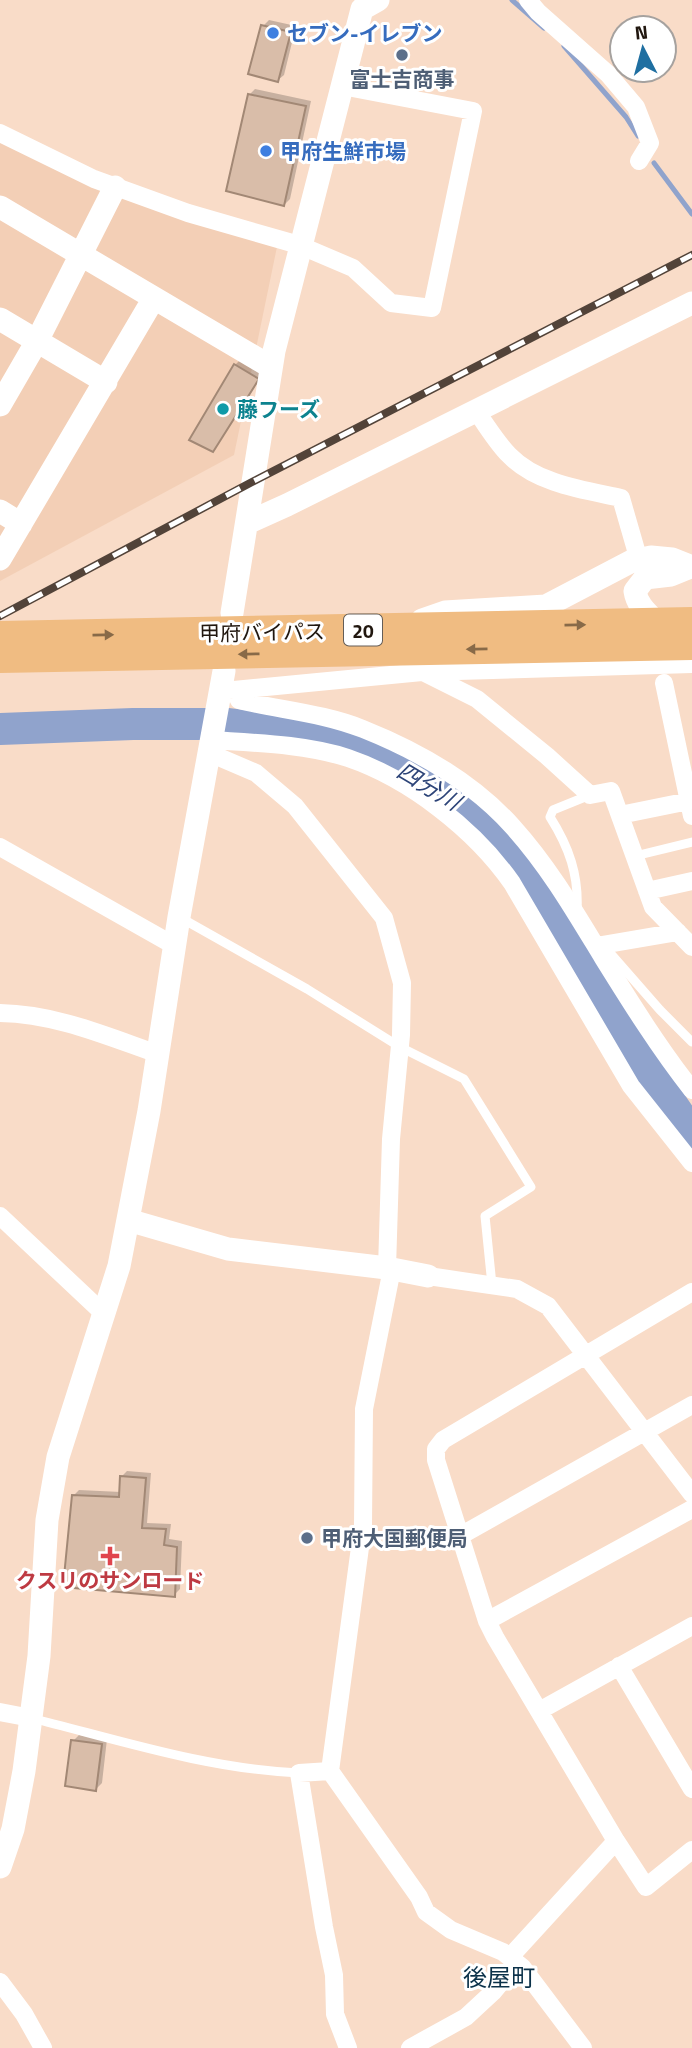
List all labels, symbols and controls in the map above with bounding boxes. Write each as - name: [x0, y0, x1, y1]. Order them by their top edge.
- north arrow: [608, 14, 678, 84]
- text: N: [633, 16, 649, 47]
- place label: セブン-イレブン: [287, 17, 443, 49]
- marker: セブン-イレブン: [265, 25, 281, 41]
- marker: 富士吉商事: [394, 47, 410, 63]
- place label: 富士吉商事: [350, 63, 455, 95]
- place label: 甲府生鮮市場: [280, 135, 406, 167]
- marker: 甲府生鮮市場: [258, 143, 274, 159]
- place label: 藤フーズ: [237, 393, 320, 425]
- marker: 藤フーズ: [215, 401, 231, 417]
- road number: 20: [344, 614, 382, 646]
- street label: 甲府バイパス: [199, 615, 325, 649]
- one-way arrow: [565, 619, 587, 630]
- one-way arrow: [92, 629, 114, 641]
- one-way arrow: [466, 644, 488, 655]
- one-way arrow: [238, 648, 260, 660]
- water label: 四分川: [390, 753, 470, 820]
- place label: 甲府大国郵便局: [321, 1522, 468, 1554]
- marker: 甲府大国郵便局: [299, 1530, 315, 1546]
- marker: クスリのサンロード: [102, 1548, 118, 1564]
- place label: クスリのサンロード: [16, 1564, 204, 1596]
- district label: 後屋町: [463, 1959, 535, 1995]

